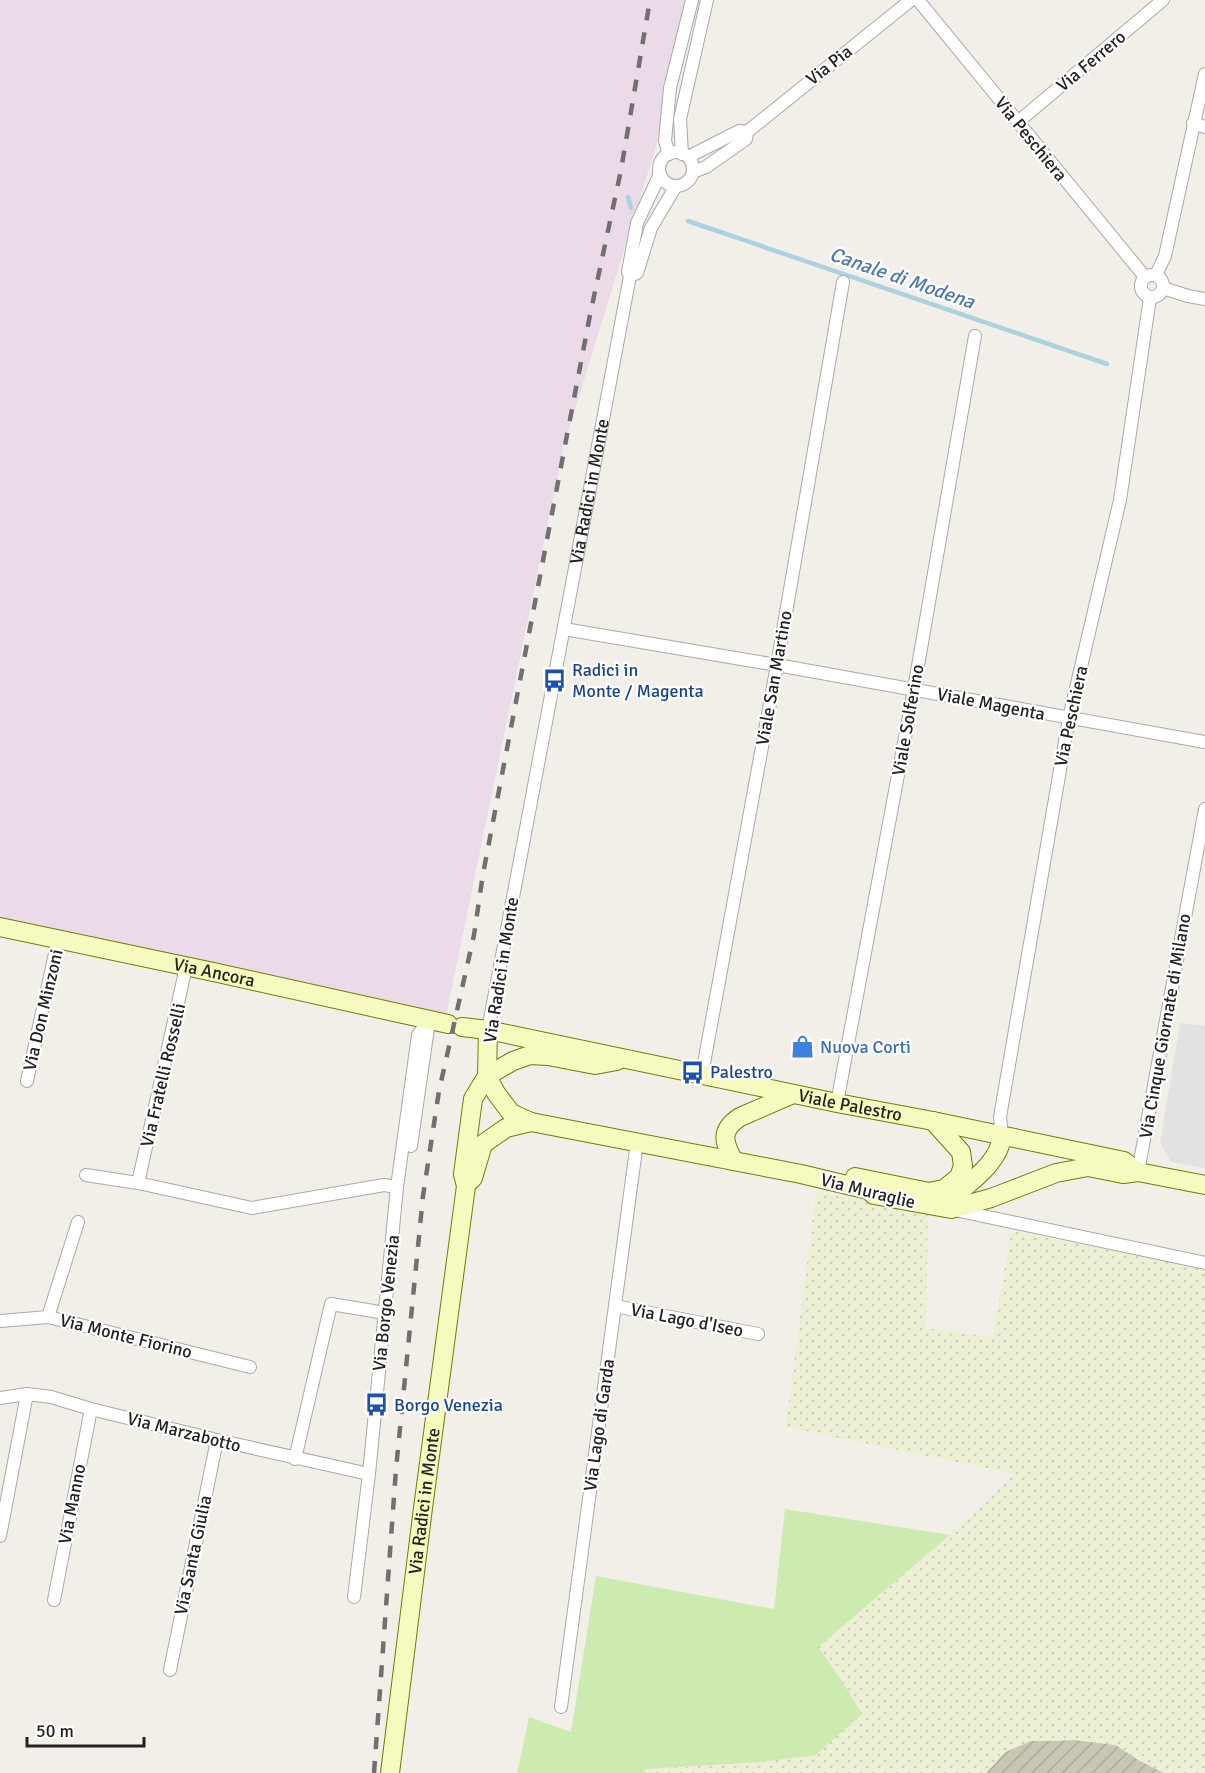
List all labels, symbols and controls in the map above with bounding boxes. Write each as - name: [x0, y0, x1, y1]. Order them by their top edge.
- street label: Via Ferrero: [1052, 26, 1130, 96]
- street label: Via Pia: [802, 40, 856, 90]
- street label: Via Peschiera: [990, 92, 1072, 186]
- water label: Canale di Modena: [826, 241, 979, 315]
- street label: Via Radici in Monte: [565, 417, 614, 566]
- street label: Viale San Martino: [751, 609, 797, 747]
- place label: Radici in Monte / Magenta: [572, 659, 704, 702]
- street label: Viale Solferino: [887, 663, 929, 777]
- street label: Via Peschiera: [1050, 663, 1092, 769]
- bus stop icon: Radici in Monte / Magenta: [541, 667, 567, 693]
- street label: Viale Magenta: [935, 683, 1047, 725]
- street label: Via Radici in Monte: [479, 895, 523, 1045]
- street label: Via Cinque Giornate di Milano: [1134, 912, 1196, 1140]
- street label: Via Don Minzoni: [18, 947, 68, 1073]
- street label: Via Ancora: [172, 953, 257, 992]
- street label: Via Fratelli Rosselli: [136, 1001, 190, 1149]
- shop icon: Nuova Corti: [789, 1034, 815, 1060]
- place label: Nuova Corti: [820, 1036, 911, 1058]
- bus stop icon: Palestro: [679, 1059, 705, 1085]
- place label: Palestro: [710, 1061, 773, 1083]
- street label: Viale Palestro: [796, 1084, 904, 1126]
- street label: Via Muraglie: [818, 1169, 918, 1213]
- street label: Via Borgo Venezia: [368, 1234, 404, 1372]
- street label: Via Lago d'Iseo: [629, 1298, 745, 1342]
- street label: Via Monte Fiorino: [57, 1309, 195, 1363]
- street label: Via Lago di Garda: [579, 1357, 619, 1493]
- bus stop icon: Borgo Venezia: [363, 1392, 389, 1418]
- place label: Borgo Venezia: [394, 1394, 503, 1416]
- street label: Via Marzabotto: [125, 1407, 243, 1457]
- street label: Via Radici in Monte: [404, 1427, 445, 1576]
- street label: Via Manno: [53, 1462, 91, 1546]
- street label: Via Santa Giulia: [170, 1493, 216, 1617]
- scale bar: [27, 1710, 144, 1748]
- text: 50 m: [36, 1720, 74, 1742]

